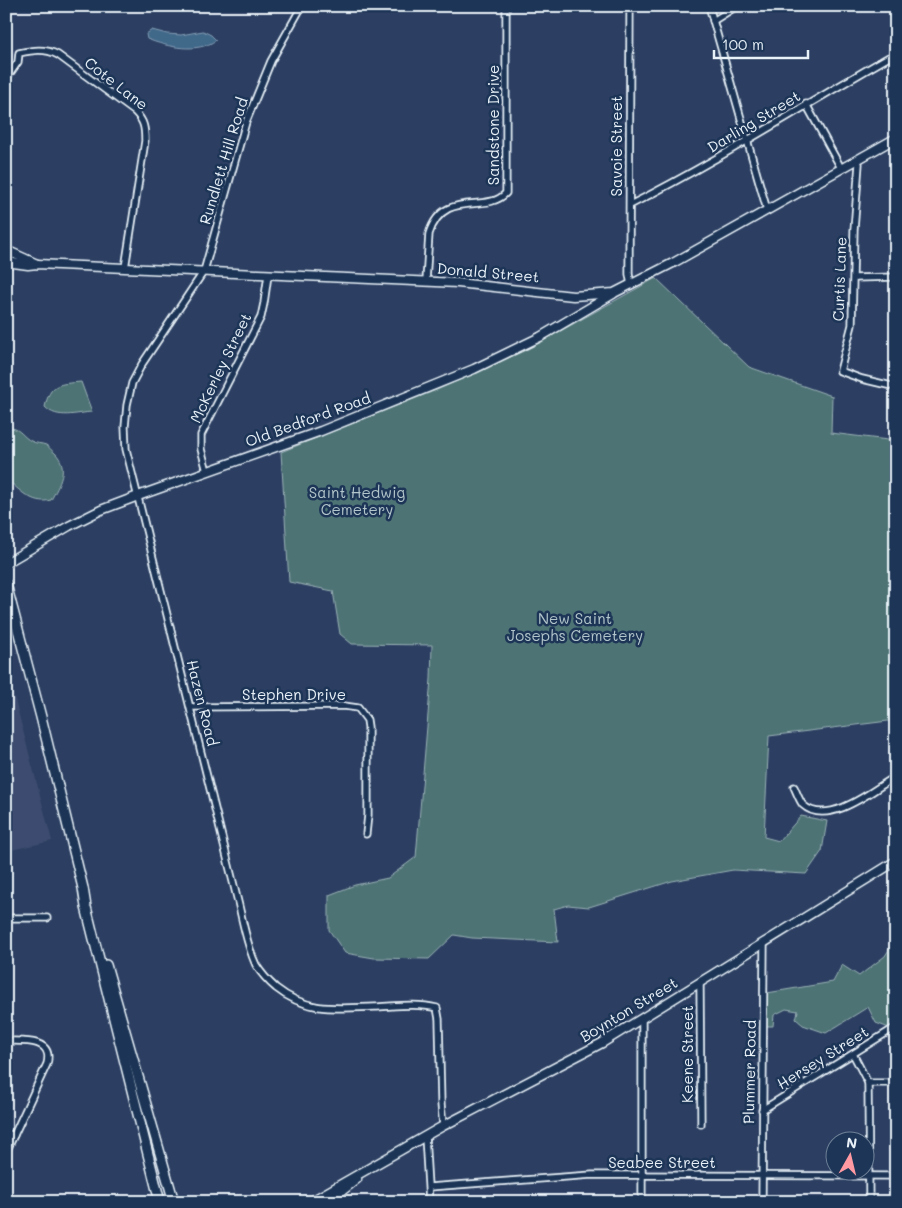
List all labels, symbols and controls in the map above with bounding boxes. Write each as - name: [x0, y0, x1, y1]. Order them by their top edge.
- scale bar: [714, 28, 808, 60]
- text: 100 m: [722, 34, 764, 54]
- street label: Cote Lane: [81, 52, 152, 114]
- street label: Sandstone Drive: [483, 65, 503, 185]
- street label: Darling Street: [703, 86, 804, 157]
- street label: Rundlett Hill Road: [194, 95, 252, 227]
- street label: Savoie Street: [606, 95, 626, 197]
- street label: Curtis Lane: [828, 236, 850, 322]
- street label: Donald Street: [436, 258, 540, 286]
- street label: McKerley Street: [185, 309, 255, 426]
- street label: Old Bedford Road: [242, 387, 373, 451]
- park label: Saint Hedwig Cemetery: [309, 482, 406, 519]
- park label: New Saint Josephs Cemetery: [507, 608, 643, 645]
- street label: Hazen Road: [183, 658, 223, 748]
- street label: Stephen Drive: [242, 684, 346, 704]
- street label: Boynton Street: [576, 972, 681, 1046]
- street label: Keene Street: [677, 1005, 697, 1103]
- street label: Plummer Road: [738, 1020, 760, 1124]
- street label: Hersey Street: [773, 1021, 872, 1093]
- north arrow: [824, 1130, 874, 1180]
- text: N: [845, 1132, 858, 1153]
- street label: Seabee Street: [608, 1152, 716, 1172]

